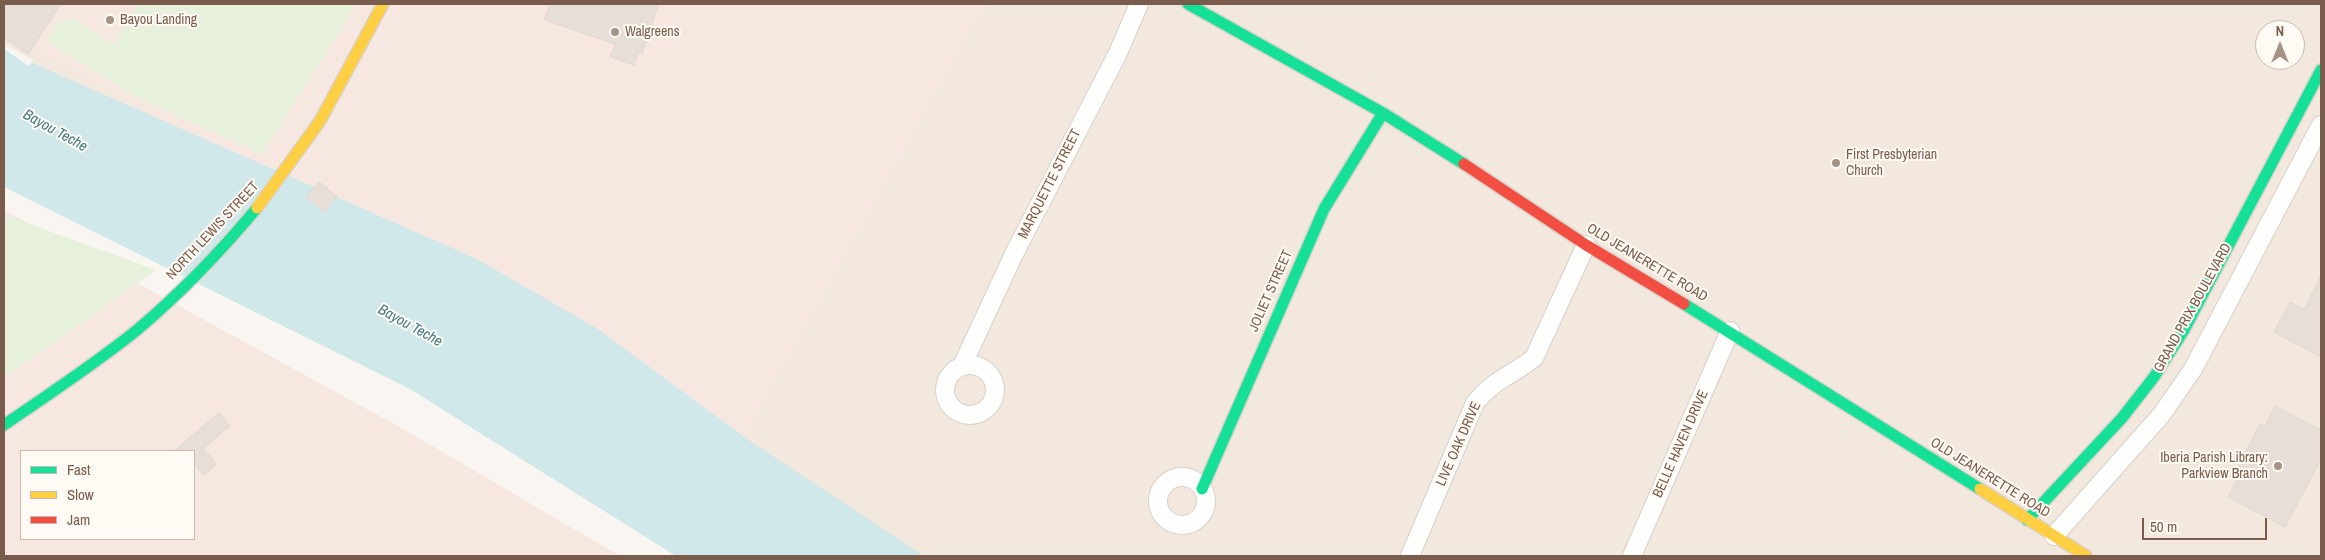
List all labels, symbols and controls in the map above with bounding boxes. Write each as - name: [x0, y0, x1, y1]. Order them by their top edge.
- place label: Bayou Landing: [120, 12, 197, 28]
- marker: Bayou Landing: [104, 14, 116, 26]
- north arrow: [2255, 20, 2305, 70]
- text: N: [2276, 22, 2284, 40]
- place label: Walgreens: [625, 24, 679, 40]
- marker: Walgreens: [609, 26, 621, 38]
- water label: Bayou Teche: [20, 106, 90, 156]
- street label: MARQUETTE STREET: [1015, 126, 1085, 242]
- place label: First Presbyterian Church: [1846, 147, 1937, 180]
- marker: First Presbyterian Church: [1830, 157, 1842, 169]
- street label: NORTH LEWIS STREET: [163, 178, 263, 284]
- street label: OLD JEANERETTE ROAD: [1584, 220, 1710, 306]
- street label: GRAND PRIX BOULEVARD: [2151, 241, 2235, 375]
- street label: JOLIET STREET: [1246, 248, 1296, 334]
- water label: Bayou Teche: [375, 301, 445, 351]
- street label: BELLE HAVEN DRIVE: [1650, 388, 1712, 500]
- street label: LIVE OAK DRIVE: [1433, 399, 1485, 489]
- street label: OLD JEANERETTE ROAD: [1927, 434, 2053, 522]
- legend: [20, 450, 195, 540]
- place label: Iberia Parish Library: Parkview Branch: [2160, 450, 2268, 482]
- text: Fast: [67, 459, 90, 480]
- marker: Iberia Parish Library: Parkview Branch: [2272, 460, 2284, 472]
- text: Slow: [67, 484, 94, 505]
- scale bar: [2145, 508, 2270, 540]
- text: Jam: [67, 509, 90, 530]
- text: 50 m: [2150, 516, 2177, 537]

